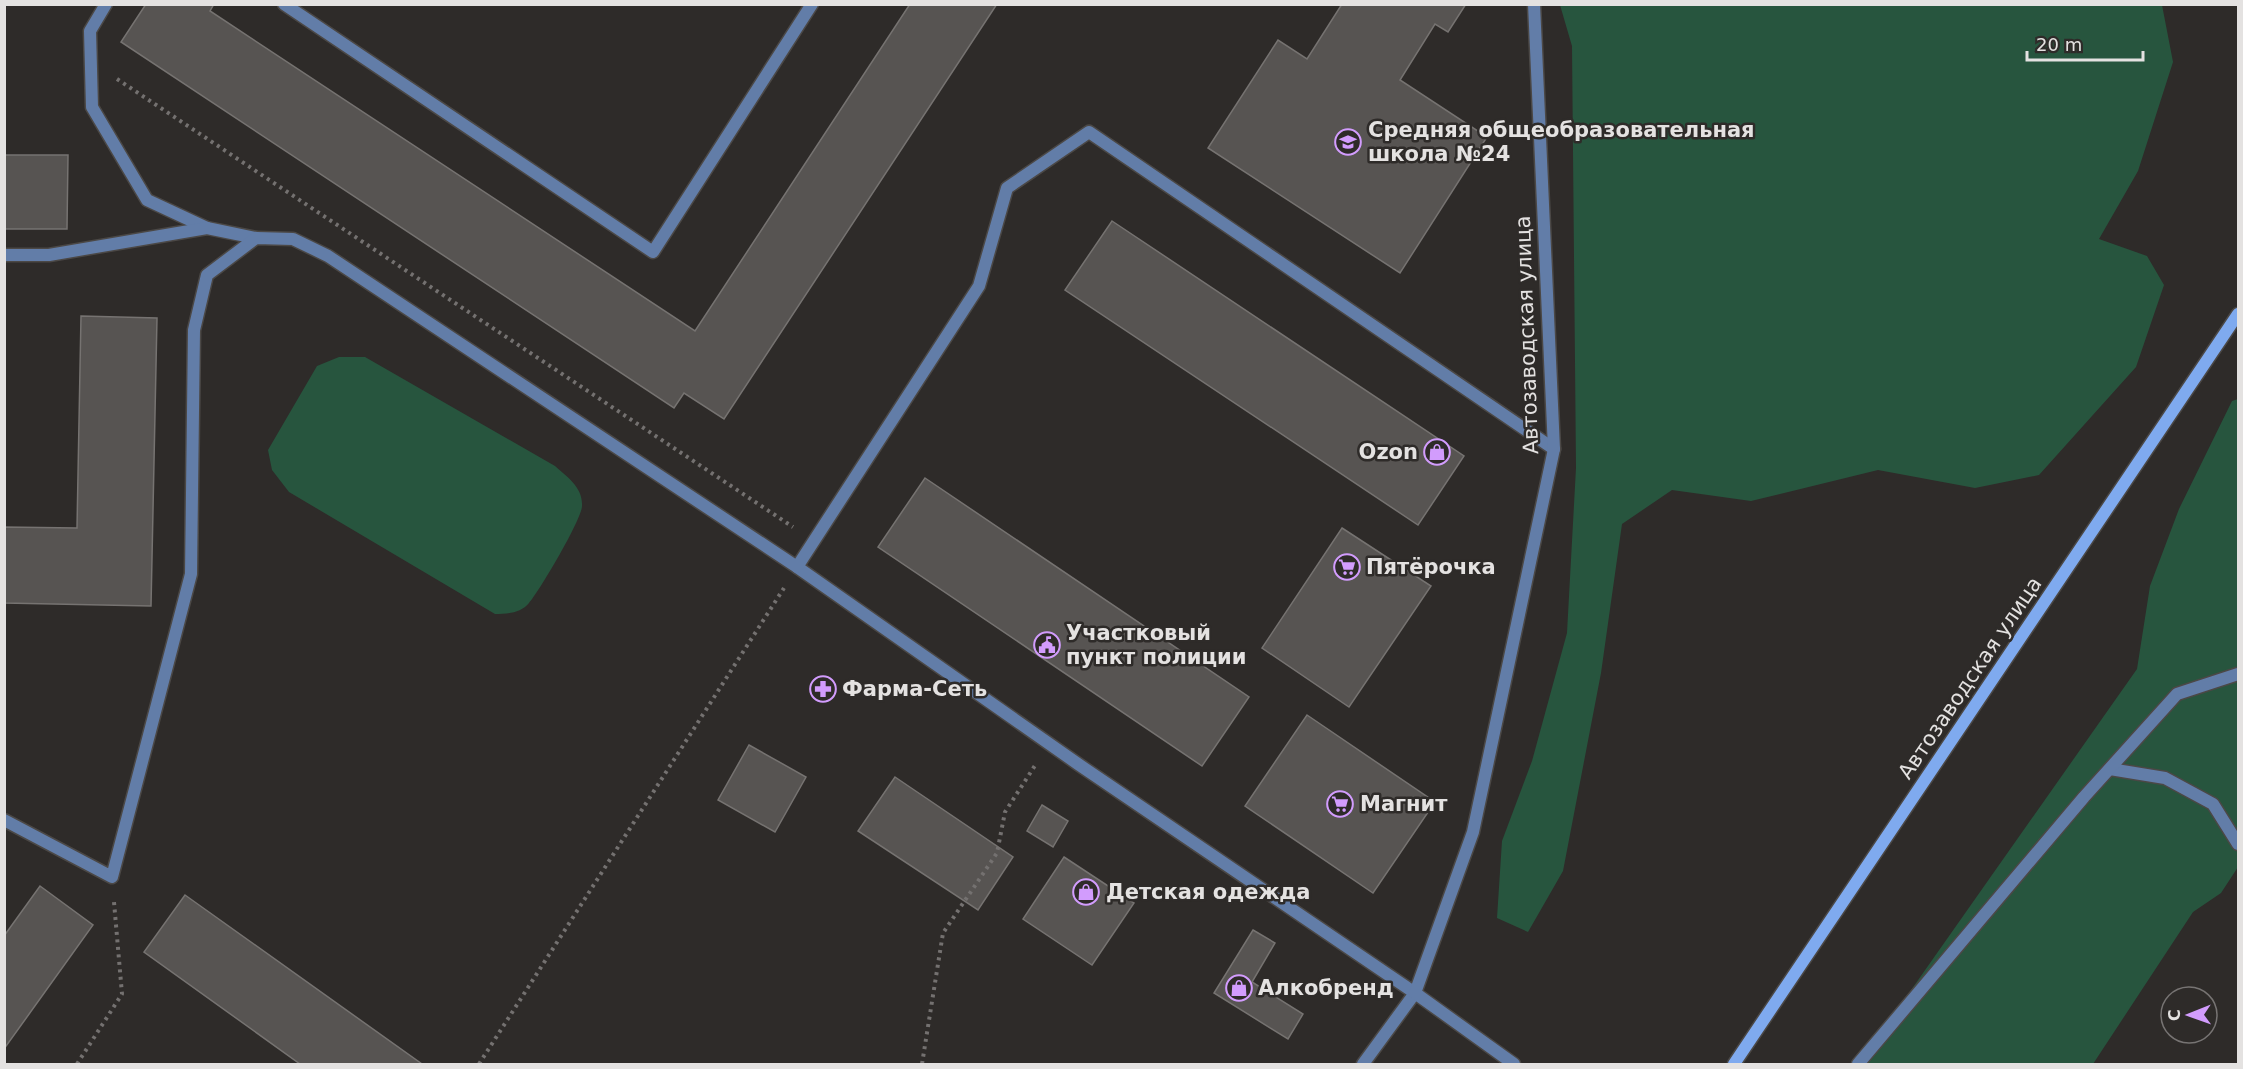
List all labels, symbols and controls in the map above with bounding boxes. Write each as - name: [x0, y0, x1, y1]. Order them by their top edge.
- scale bar: [2027, 24, 2142, 62]
- text: 20 m: [2036, 34, 2082, 55]
- place label: Средняя общеобразовательная школа №24: [1368, 118, 1755, 166]
- school or university icon: Средняя общеобразовательная школа №24: [1333, 127, 1363, 157]
- street label: Автозаводская улица: [1511, 215, 1543, 455]
- shop icon: Ozon: [1422, 437, 1452, 467]
- place label: Ozon: [1359, 440, 1418, 464]
- supermarket icon: Пятёрочка: [1332, 552, 1362, 582]
- place label: Пятёрочка: [1366, 555, 1496, 579]
- street label: Автозаводская улица: [1893, 572, 2047, 784]
- place label: Участковый пункт полиции: [1066, 621, 1246, 669]
- public building icon: Участковый пункт полиции: [1032, 630, 1062, 660]
- pharmacy icon: Фарма-Сеть: [808, 674, 838, 704]
- place label: Фарма-Сеть: [842, 677, 987, 701]
- supermarket icon: Магнит: [1325, 789, 1355, 819]
- place label: Магнит: [1360, 792, 1448, 816]
- shop icon: Детская одежда: [1071, 877, 1101, 907]
- place label: Детская одежда: [1106, 880, 1310, 904]
- shop icon: Алкобренд: [1224, 973, 1254, 1003]
- place label: Алкобренд: [1258, 976, 1394, 1000]
- north arrow: [2159, 985, 2219, 1045]
- text: С: [2165, 1009, 2184, 1021]

